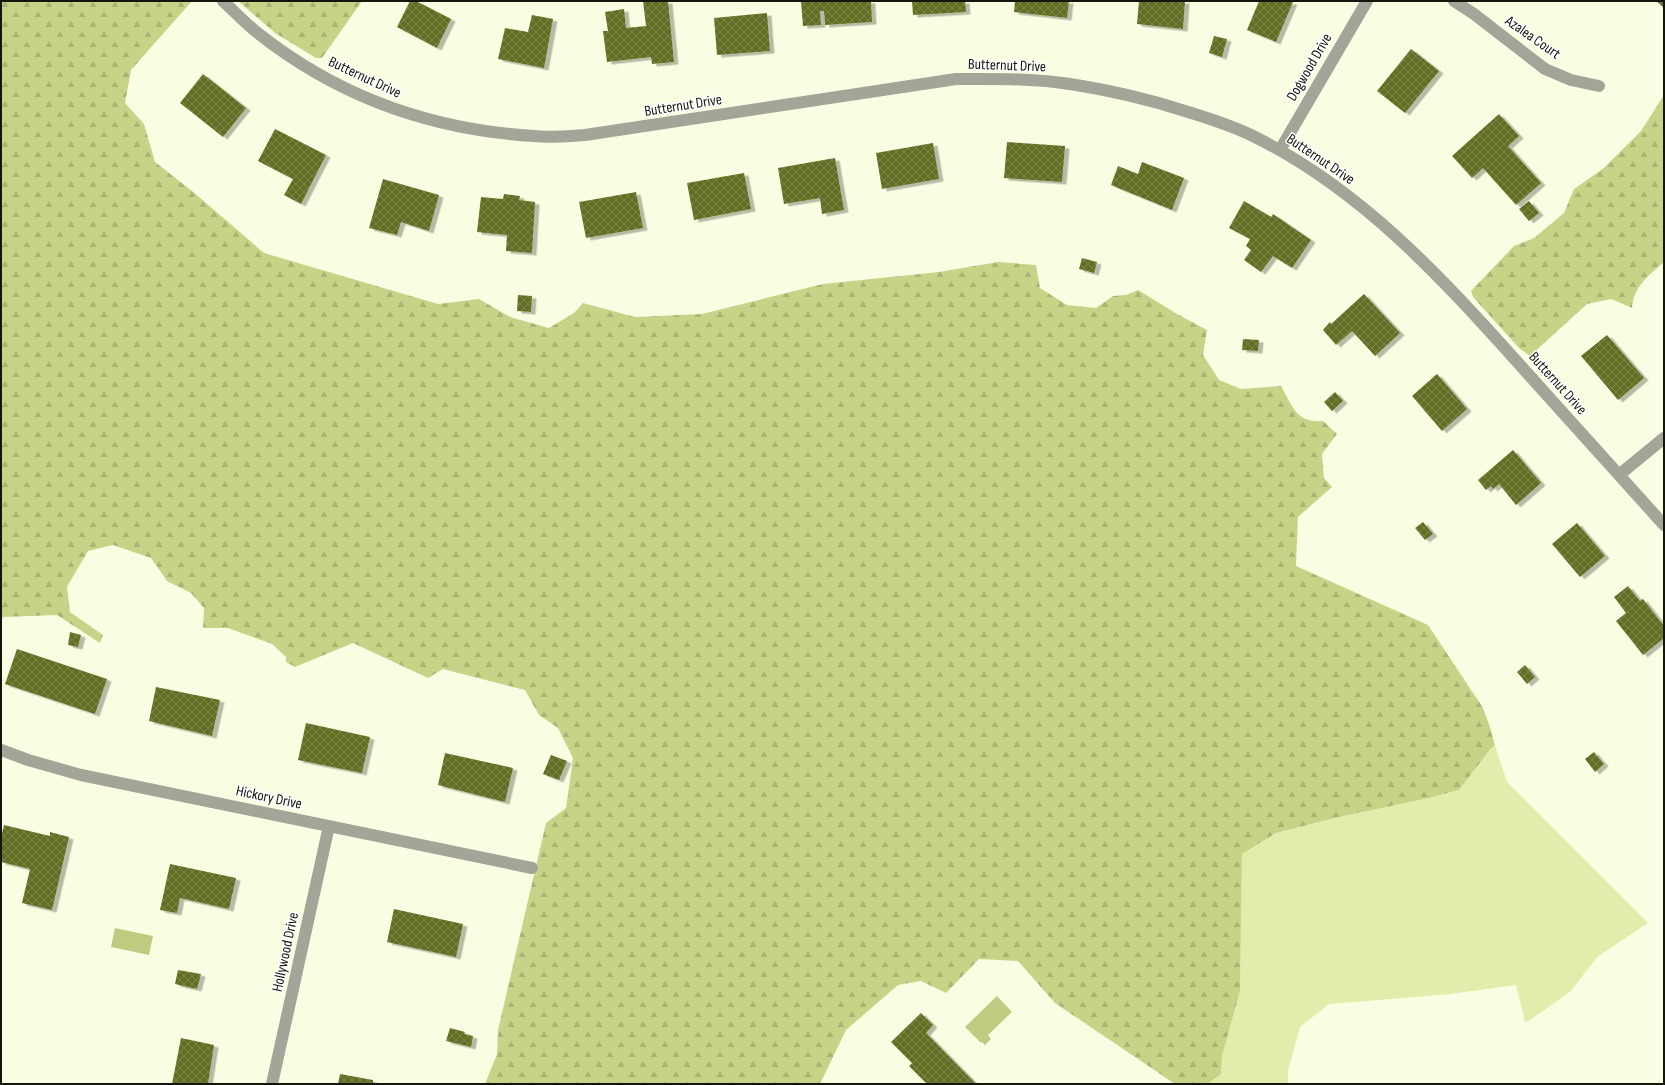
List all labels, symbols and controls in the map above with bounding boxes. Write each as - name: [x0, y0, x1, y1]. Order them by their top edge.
- street label: Azalea Court: [1500, 11, 1564, 64]
- street label: Dogwood Drive: [1282, 30, 1336, 105]
- street label: Butternut Drive: [325, 52, 404, 103]
- street label: Butternut Drive: [968, 55, 1046, 76]
- street label: Butternut Drive: [643, 90, 723, 121]
- street label: Butternut Drive: [1283, 130, 1358, 189]
- street label: Butternut Drive: [1524, 348, 1591, 419]
- street label: Hickory Drive: [234, 781, 304, 814]
- street label: Hollywood Drive: [268, 911, 303, 994]

